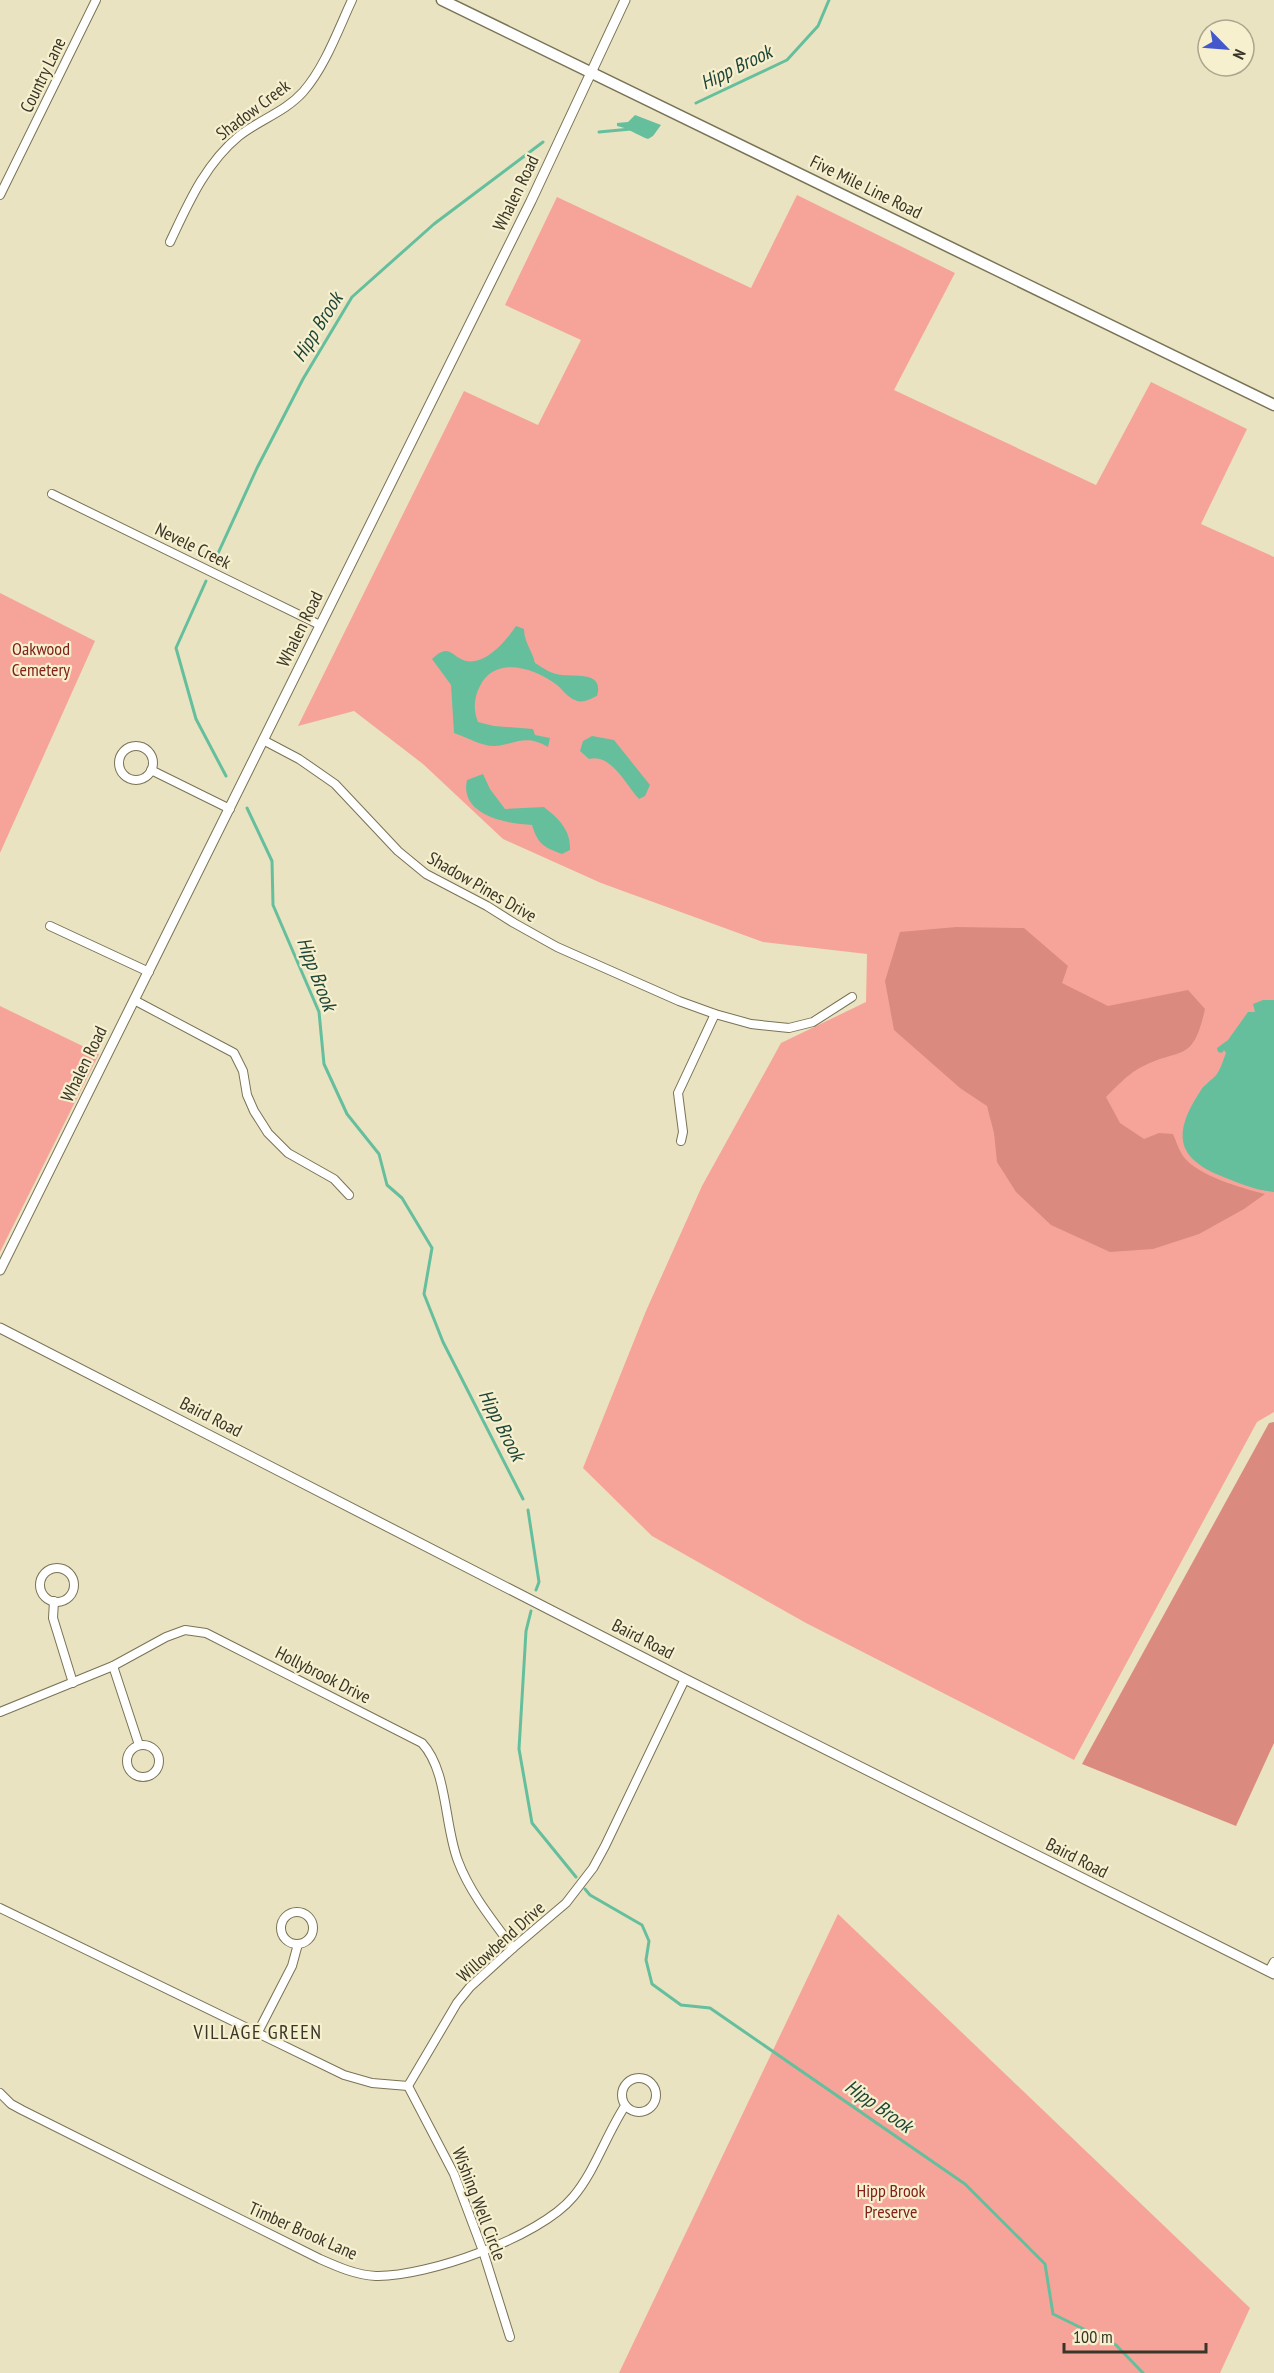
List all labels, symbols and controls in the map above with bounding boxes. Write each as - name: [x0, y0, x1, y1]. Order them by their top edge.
- north arrow: [1196, 18, 1256, 78]
- street label: Country Lane: [14, 33, 71, 116]
- water label: Hipp Brook: [696, 38, 778, 95]
- text: N: [1229, 46, 1250, 62]
- street label: Shadow Creek: [211, 74, 294, 145]
- street label: Five Mile Line Road: [807, 150, 926, 224]
- street label: Whalen Road: [487, 151, 544, 234]
- water label: Hipp Brook: [286, 286, 350, 366]
- street label: Nevele Creek: [152, 517, 235, 574]
- street label: Whalen Road: [271, 587, 328, 670]
- park label: Oakwood Cemetery: [12, 637, 70, 681]
- street label: Shadow Pines Drive: [424, 846, 541, 927]
- water label: Hipp Brook: [291, 934, 344, 1017]
- street label: Whalen Road: [55, 1022, 112, 1105]
- water label: Hipp Brook: [473, 1385, 532, 1467]
- street label: Baird Road: [176, 1391, 246, 1442]
- street label: Baird Road: [608, 1613, 678, 1664]
- street label: Hollybrook Drive: [272, 1641, 375, 1708]
- street label: Baird Road: [1042, 1832, 1112, 1883]
- street label: Willowbend Drive: [452, 1896, 549, 1987]
- district label: VILLAGE GREEN: [192, 2019, 323, 2045]
- water label: Hipp Brook: [840, 2073, 920, 2140]
- street label: Wishing Well Circle: [447, 2144, 512, 2264]
- park label: Hipp Brook Preserve: [857, 2179, 925, 2223]
- street label: Timber Brook Lane: [245, 2196, 361, 2265]
- scale bar: [1064, 2316, 1206, 2354]
- text: 100 m: [1073, 2325, 1113, 2348]

